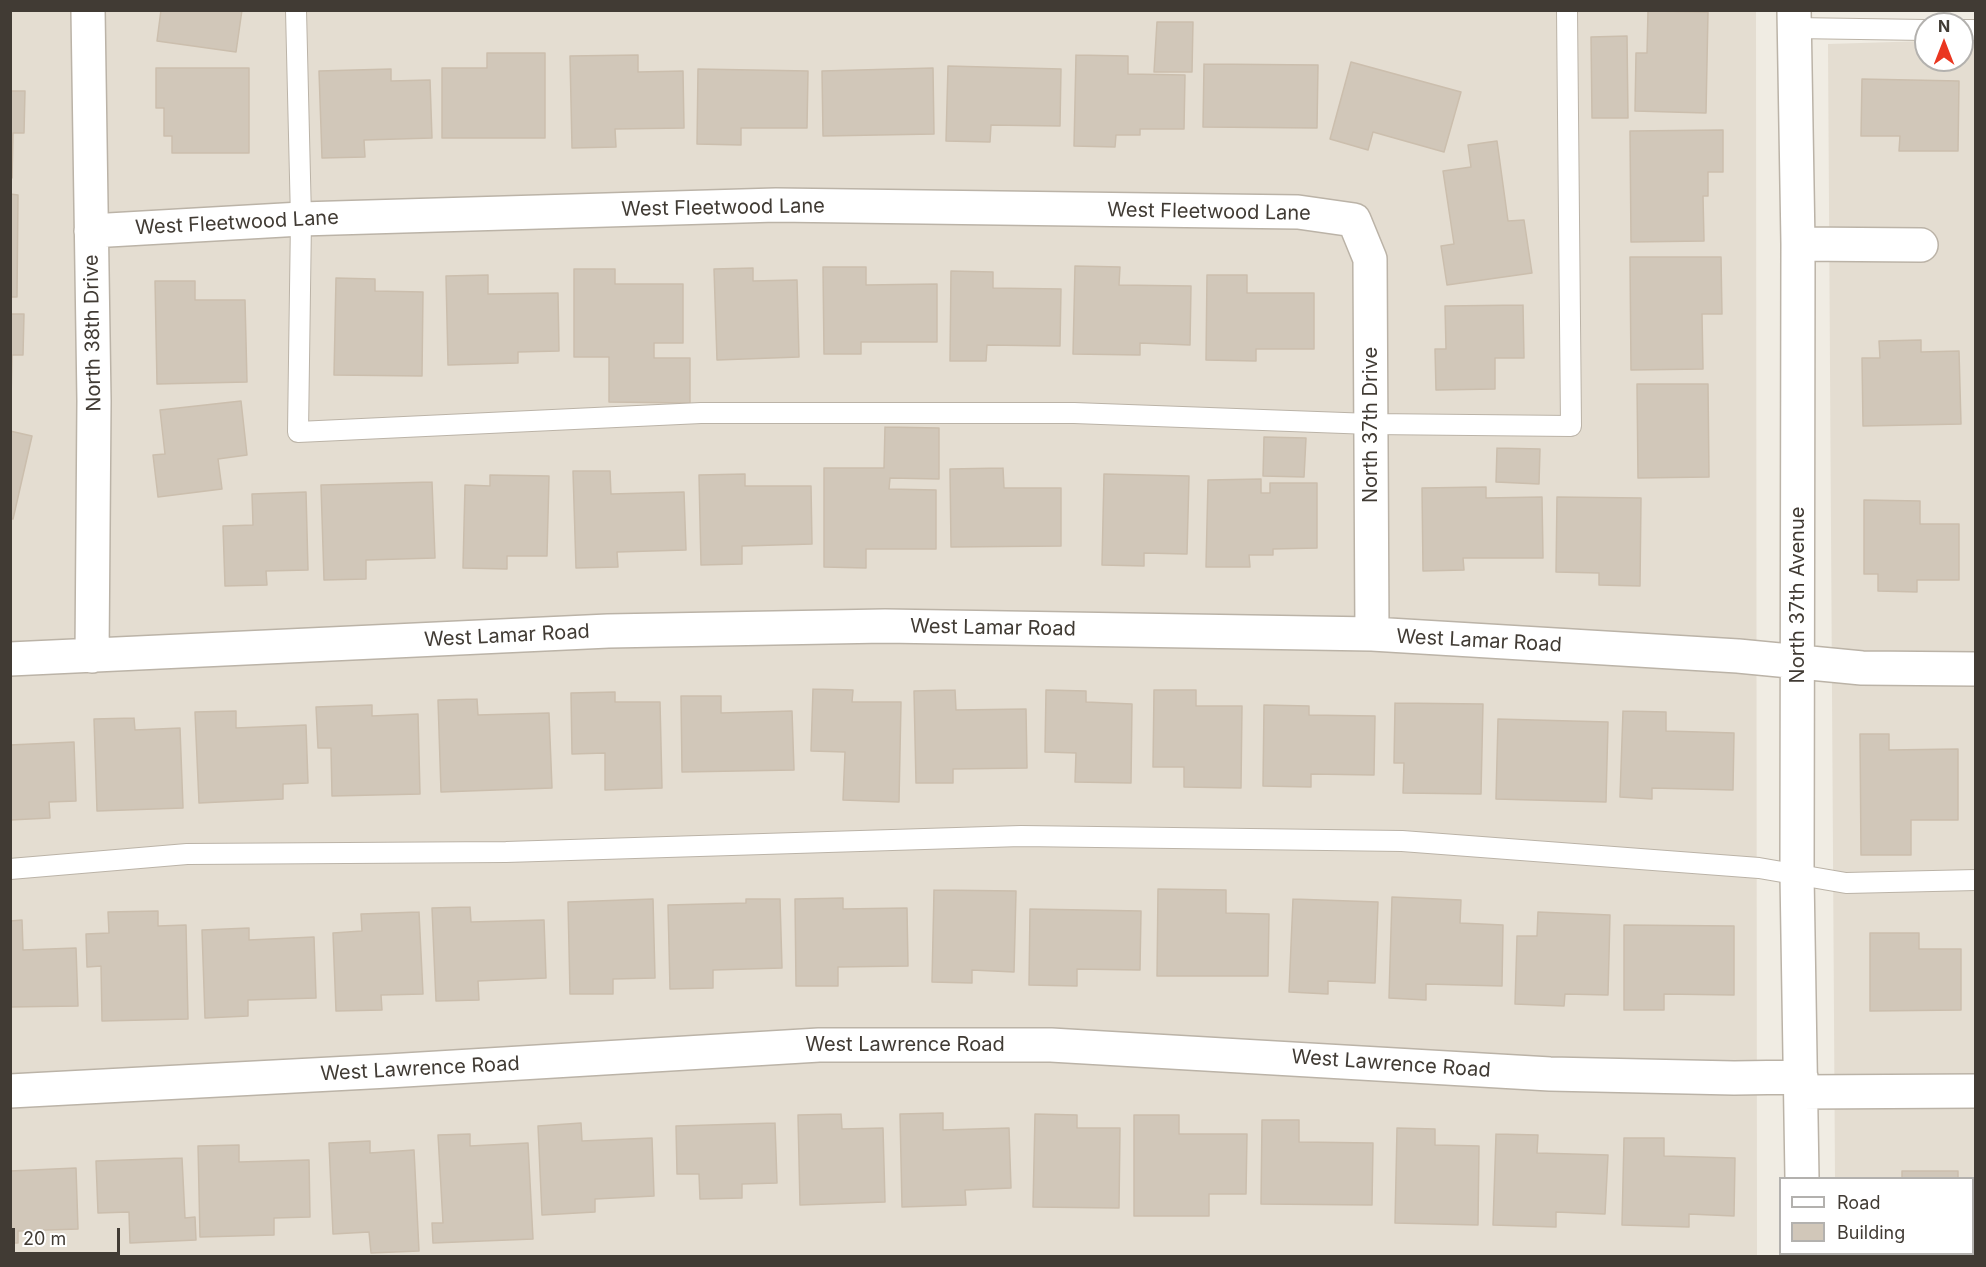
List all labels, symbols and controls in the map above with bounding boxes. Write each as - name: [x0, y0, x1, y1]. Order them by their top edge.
- north arrow: [1914, 12, 1974, 72]
- text: N: [1938, 16, 1950, 36]
- street label: West Fleetwood Lane: [621, 194, 825, 222]
- street label: West Fleetwood Lane: [1107, 198, 1311, 226]
- street label: West Fleetwood Lane: [135, 206, 339, 240]
- street label: North 38th Drive: [80, 254, 106, 412]
- street label: North 37th Drive: [1359, 347, 1383, 503]
- street label: North 37th Avenue: [1786, 507, 1810, 683]
- street label: West Lamar Road: [910, 615, 1076, 641]
- street label: West Lamar Road: [424, 620, 590, 652]
- street label: West Lamar Road: [1396, 625, 1562, 657]
- street label: West Lawrence Road: [805, 1033, 1005, 1057]
- street label: West Lawrence Road: [1291, 1045, 1491, 1083]
- street label: West Lawrence Road: [320, 1052, 520, 1086]
- legend: [1779, 1177, 1974, 1255]
- text: Road: [1837, 1192, 1880, 1213]
- scale bar: [15, 1216, 123, 1254]
- text: Building: [1837, 1222, 1905, 1243]
- text: 20 m: [23, 1228, 66, 1249]

